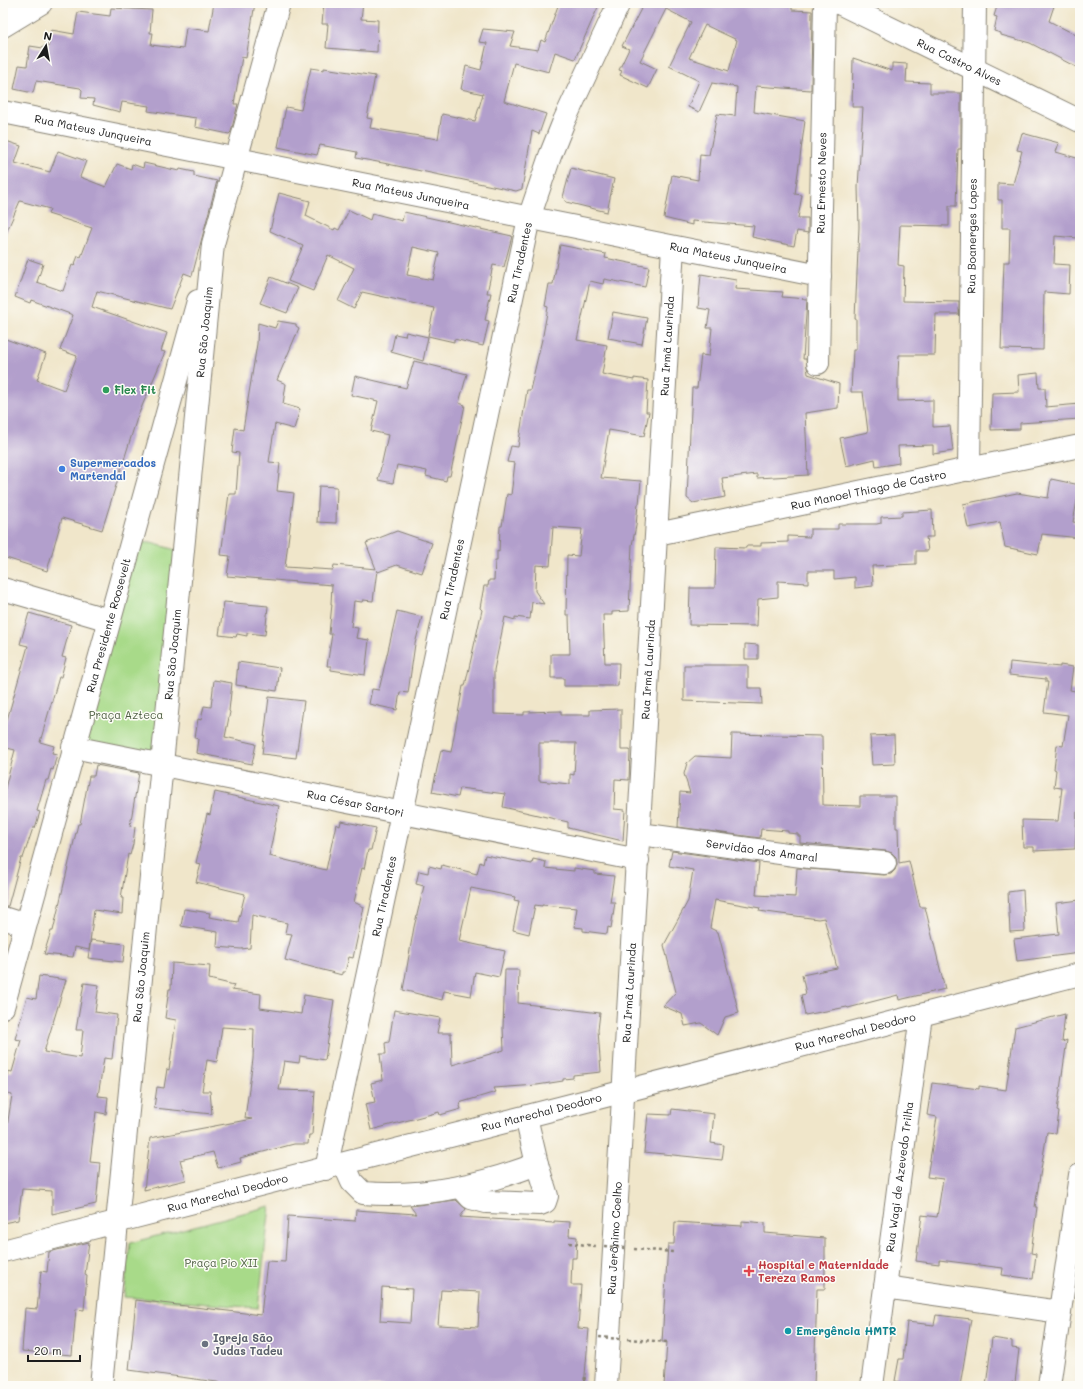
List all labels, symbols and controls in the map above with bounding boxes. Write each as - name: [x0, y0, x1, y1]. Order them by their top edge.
- north arrow: [26, 26, 66, 66]
- text: N: [42, 28, 54, 44]
- street label: Rua Castro Alves: [915, 34, 1004, 89]
- street label: Rua Mateus Junqueira: [33, 110, 154, 149]
- street label: Rua Ernesto Neves: [813, 132, 829, 234]
- street label: Rua Mateus Junqueira: [351, 174, 471, 213]
- street label: Rua Boanerges Lopes: [963, 178, 980, 294]
- street label: Rua Tiradentes: [503, 221, 535, 304]
- street label: Rua Mateus Junqueira: [669, 238, 789, 276]
- street label: Rua São Joaquim: [192, 286, 216, 378]
- street label: Rua Irmã Laurinda: [656, 295, 677, 396]
- place label: Flex Fit: [114, 382, 156, 397]
- marker: Flex Fit: [101, 385, 111, 395]
- place label: Supermercados Martendal: [70, 455, 156, 483]
- marker: Supermercados Martendal: [57, 464, 67, 474]
- street label: Rua Manoel Thiago de Castro: [789, 466, 948, 513]
- street label: Rua Tiradentes: [435, 537, 467, 621]
- street label: Rua Presidente Roosevelt: [82, 556, 134, 694]
- street label: Rua São Joaquim: [160, 608, 184, 701]
- street label: Rua Irmã Laurinda: [637, 618, 658, 720]
- park label: Praça Azteca: [89, 707, 163, 722]
- street label: Rua César Sartori: [306, 786, 405, 820]
- street label: Servidão dos Amaral: [705, 835, 818, 865]
- street label: Rua Tiradentes: [368, 854, 400, 938]
- street label: Rua São Joaquim: [129, 931, 153, 1023]
- street label: Rua Irmã Laurinda: [618, 942, 639, 1043]
- street label: Rua Marechal Deodoro: [793, 1009, 917, 1054]
- street label: Rua Marechal Deodoro: [480, 1089, 604, 1135]
- street label: Rua Wagi de Azevedo Trilha: [882, 1100, 917, 1253]
- street label: Rua Marechal Deodoro: [166, 1170, 290, 1215]
- street label: Rua Jerônimo Coelho: [603, 1181, 625, 1295]
- park label: Praça Pio XII: [184, 1255, 258, 1270]
- place label: Hospital e Maternidade Tereza Ramos: [758, 1257, 889, 1285]
- marker: Hospital e Maternidade Tereza Ramos: [743, 1265, 755, 1277]
- place label: Emergência HMTR: [796, 1323, 897, 1338]
- marker: Emergência HMTR: [783, 1326, 793, 1336]
- place label: Igreja São Judas Tadeu: [213, 1330, 283, 1358]
- scale bar: [28, 1337, 80, 1363]
- marker: Igreja São Judas Tadeu: [200, 1339, 210, 1349]
- text: 20 m: [34, 1342, 62, 1358]

